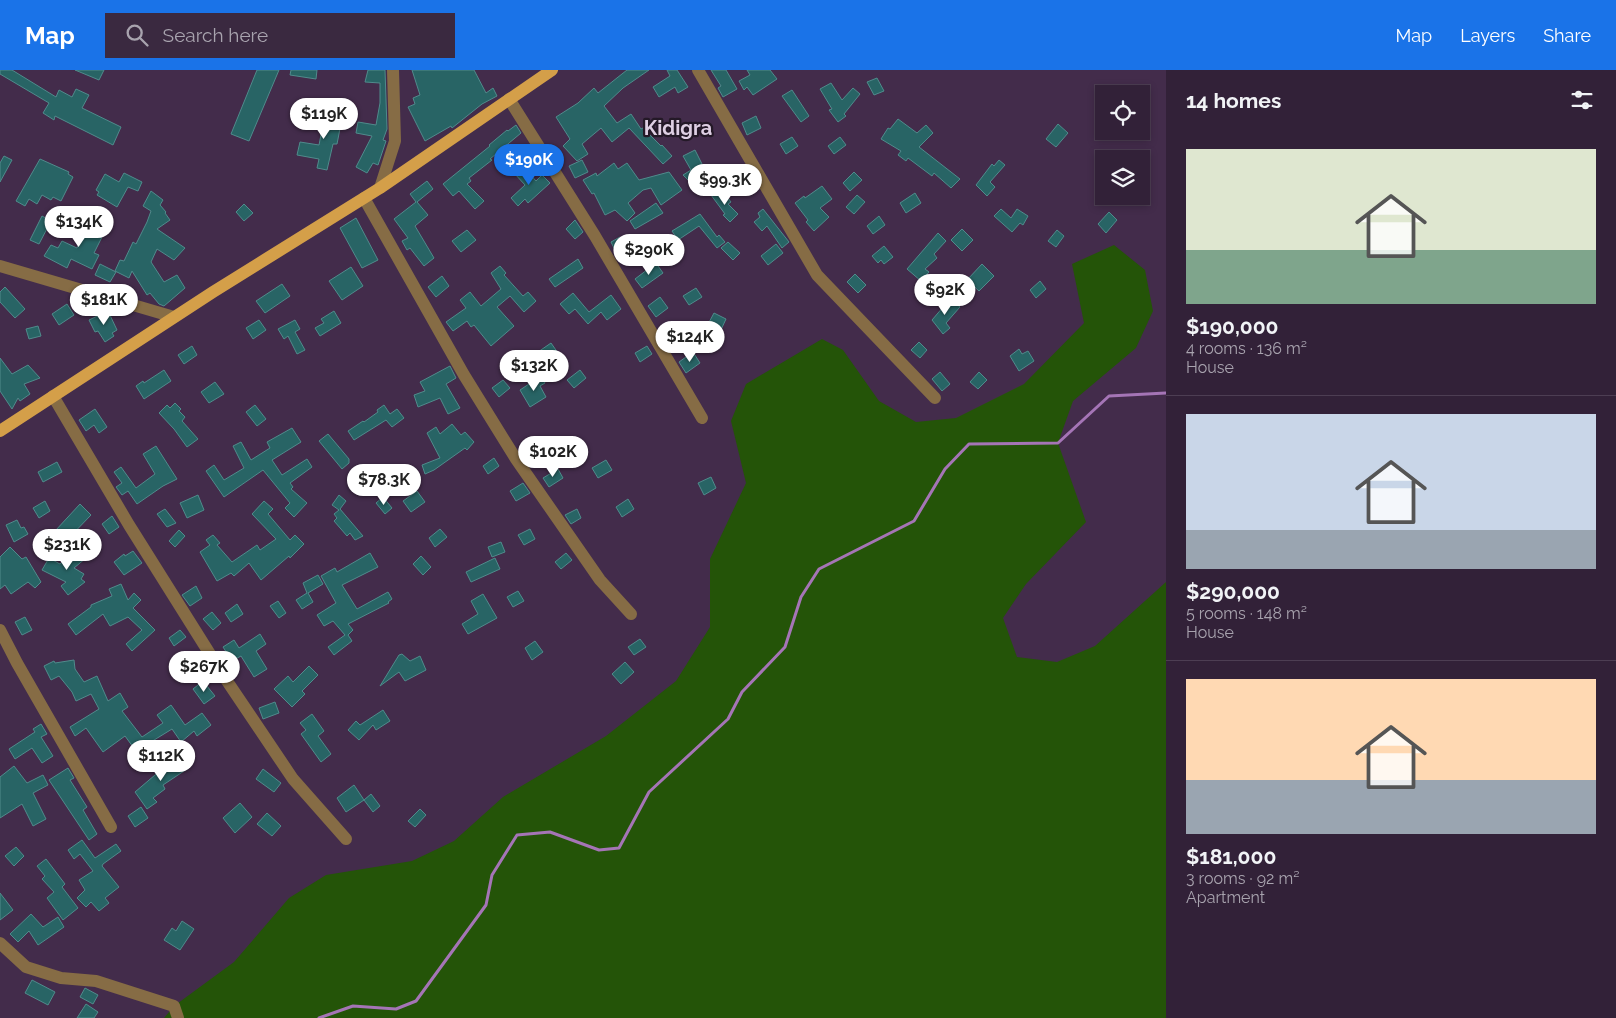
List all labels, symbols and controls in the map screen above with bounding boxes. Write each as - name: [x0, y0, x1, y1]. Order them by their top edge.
- search box: [105, 13, 455, 58]
- text: Map: [25, 21, 75, 50]
- icon: search: [123, 21, 151, 49]
- text: Search here: [163, 24, 268, 46]
- text: Map: [1396, 25, 1432, 46]
- text: Layers: [1460, 25, 1515, 46]
- text: Share: [1543, 25, 1591, 46]
- map controls: [1095, 85, 1150, 205]
- button: locate: [1095, 85, 1150, 140]
- icon: filters: [1568, 86, 1596, 114]
- text: 14 homes: [1186, 88, 1281, 113]
- pin: $119K: [289, 98, 359, 140]
- text: $119K: [301, 104, 347, 123]
- district label: Kidigra: [644, 116, 712, 140]
- pin: $190K: [494, 144, 564, 186]
- text: $190K: [505, 150, 553, 169]
- button: layers: [1095, 150, 1150, 205]
- pin: $99.3K: [684, 164, 766, 206]
- text: $99.3K: [699, 170, 751, 189]
- icon: home: [1346, 181, 1436, 271]
- pin: $134K: [44, 206, 114, 248]
- text: $134K: [56, 212, 102, 231]
- pin: $290K: [614, 234, 684, 276]
- text: $290K: [624, 240, 674, 259]
- pin: $92K: [915, 274, 975, 316]
- text: $92K: [925, 280, 965, 299]
- pin: $181K: [69, 284, 139, 326]
- text: $181K: [81, 290, 127, 309]
- text: $190,000: [1186, 314, 1279, 339]
- pin: $124K: [655, 320, 725, 363]
- text: $124K: [667, 327, 713, 346]
- text: 4 rooms · 136 m²: [1186, 339, 1307, 358]
- pin: $132K: [499, 350, 569, 392]
- text: $132K: [511, 356, 557, 375]
- text: House: [1186, 358, 1234, 377]
- pin: $102K: [518, 436, 588, 478]
- text: $102K: [529, 442, 577, 461]
- icon: home: [1346, 447, 1436, 537]
- pin: $78.3K: [343, 464, 425, 506]
- text: $78.3K: [358, 470, 410, 489]
- pin: $231K: [32, 528, 102, 571]
- text: $231K: [44, 535, 90, 554]
- text: $290,000: [1186, 579, 1280, 604]
- text: 5 rooms · 148 m²: [1186, 604, 1307, 623]
- text: House: [1186, 623, 1234, 642]
- pin: $267K: [169, 650, 239, 693]
- text: $267K: [180, 657, 228, 676]
- icon: home: [1346, 712, 1436, 802]
- pin: $112K: [126, 740, 196, 782]
- text: $112K: [138, 746, 184, 765]
- text: $181,000: [1186, 844, 1276, 869]
- text: 3 rooms · 92 m²: [1186, 869, 1299, 888]
- text: Apartment: [1186, 888, 1265, 907]

